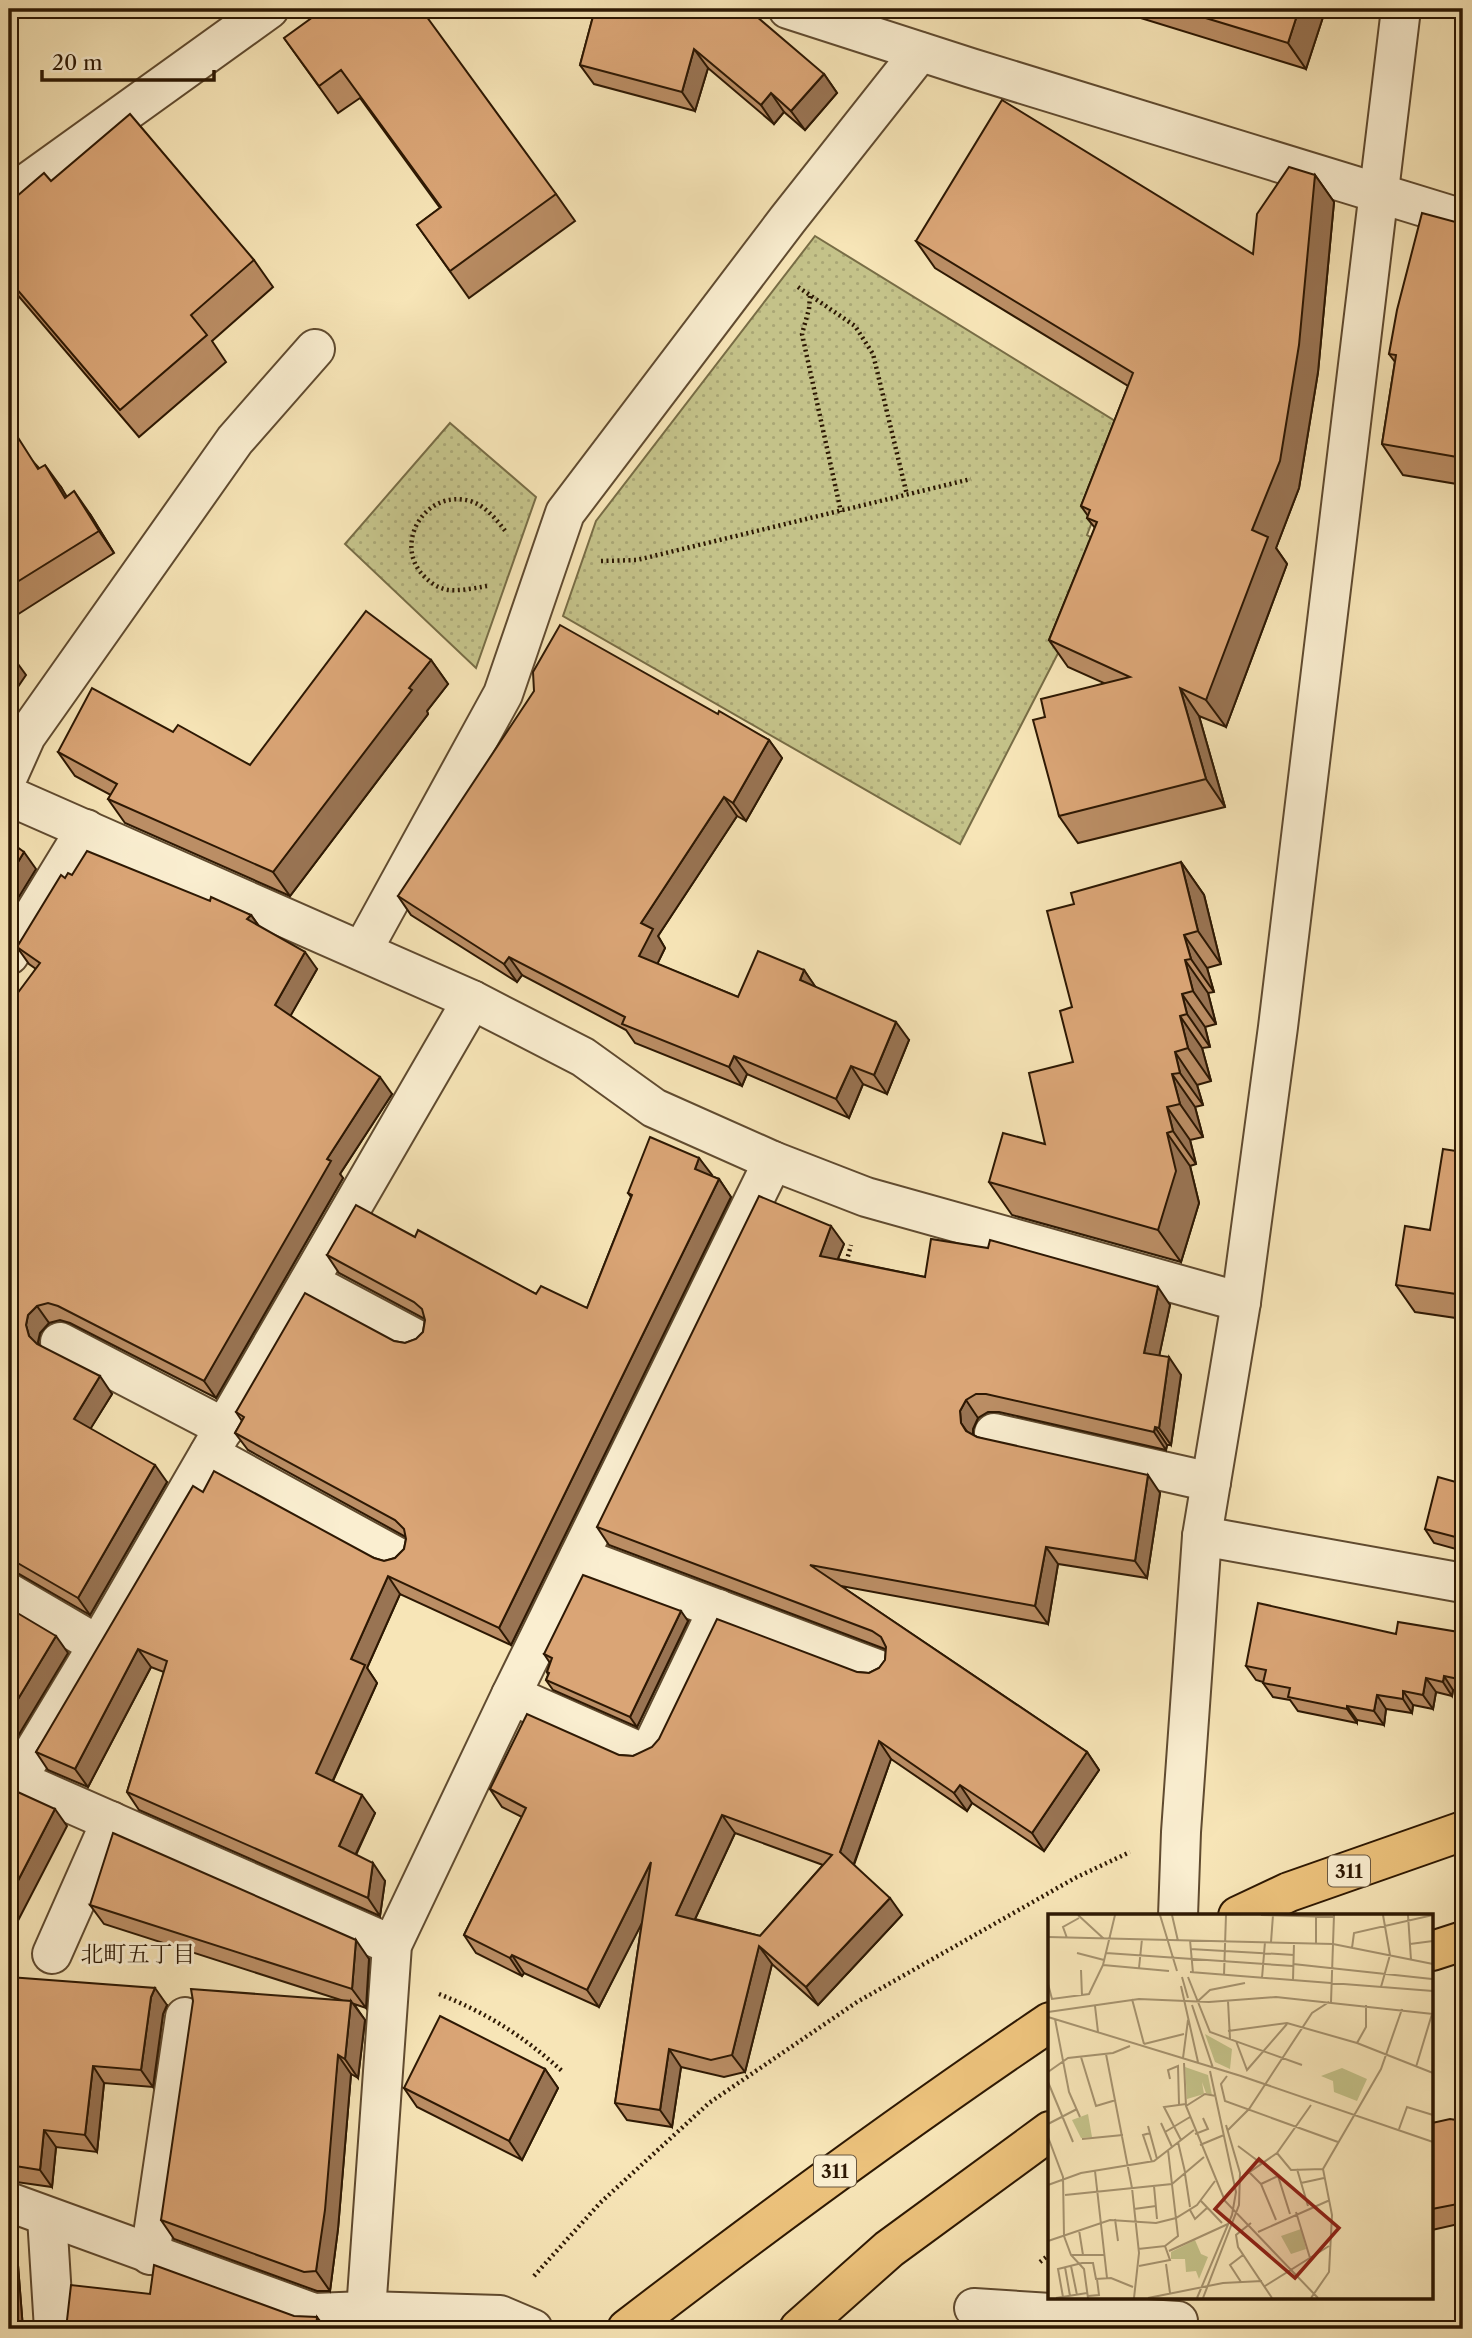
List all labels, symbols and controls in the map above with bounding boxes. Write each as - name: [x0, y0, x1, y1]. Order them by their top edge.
- scale bar: [42, 38, 214, 82]
- text: 20 m: [52, 50, 103, 75]
- road number: 311: [1328, 1856, 1370, 1886]
- inset map: [1048, 1914, 1434, 2300]
- district label: 北町五丁目: [81, 1940, 196, 1968]
- road number: 311: [814, 2156, 856, 2186]

